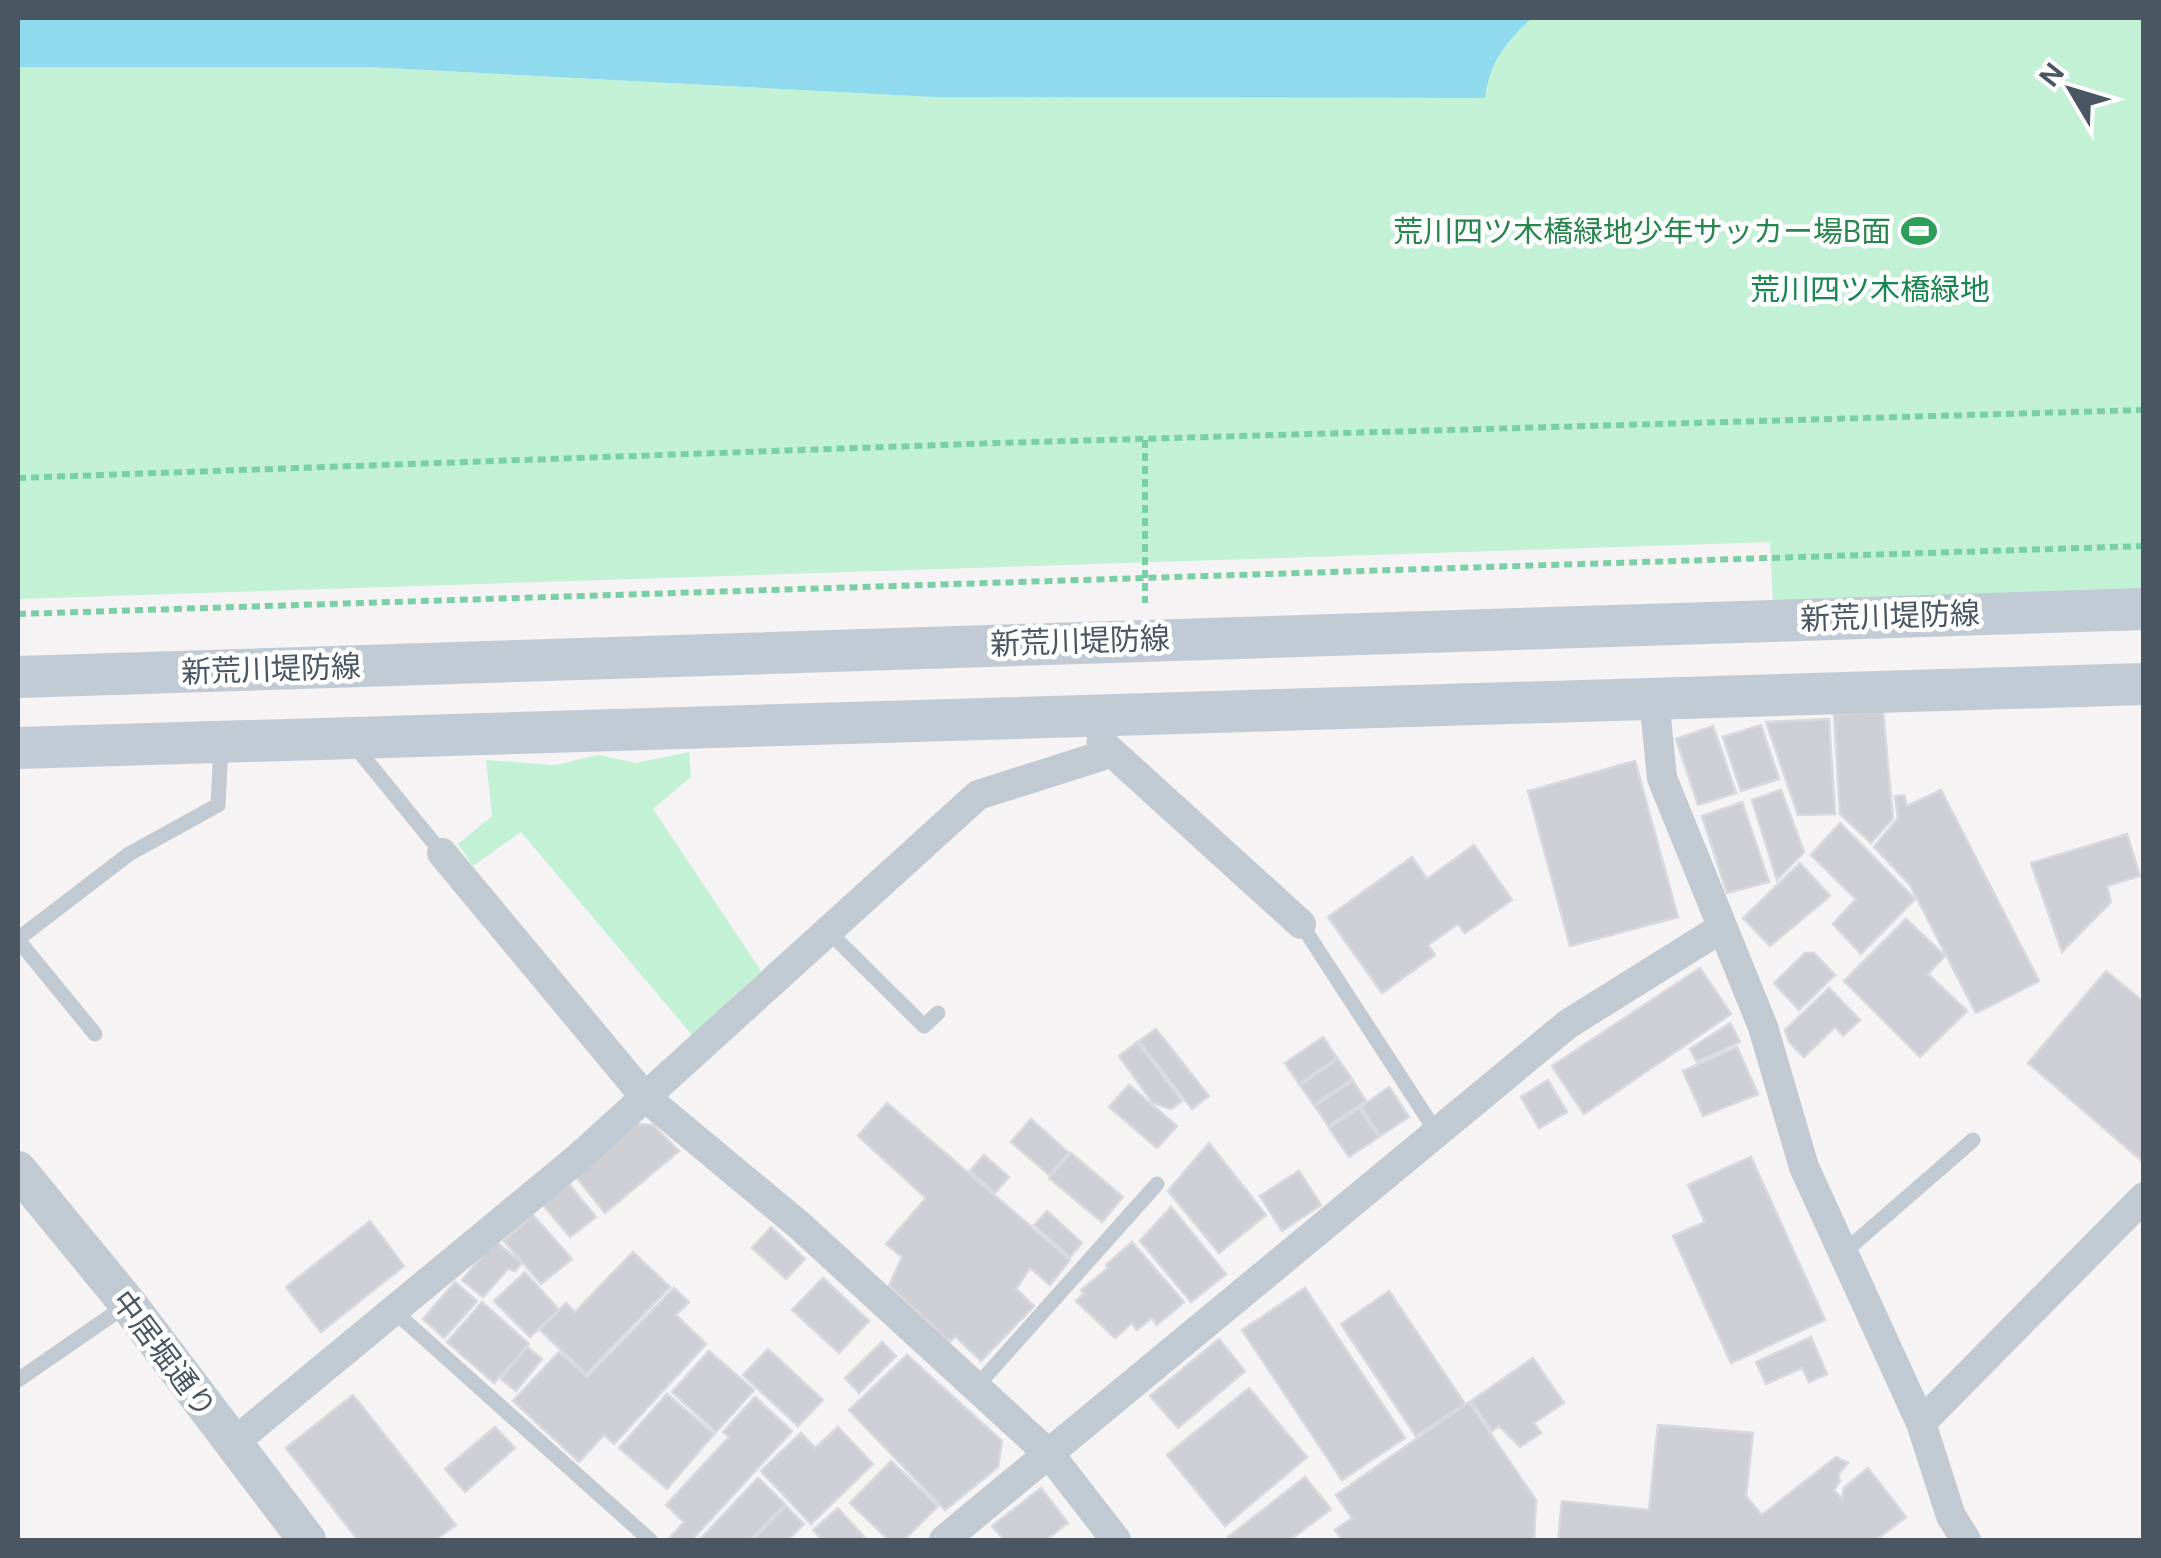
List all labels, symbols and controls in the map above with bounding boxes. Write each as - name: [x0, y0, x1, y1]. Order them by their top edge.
- north arrow: [2021, 40, 2121, 140]
- text: N: [2031, 55, 2073, 94]
- place label: 荒川四ツ木橋緑地少年サッカー場B面: [1393, 212, 1891, 251]
- sports icon: 荒川四ツ木橋緑地少年サッカー場B面: [1900, 212, 1938, 250]
- park label: 荒川四ツ木橋緑地: [1750, 270, 1990, 309]
- street label: 新荒川堤防線: [1799, 593, 1981, 639]
- street label: 新荒川堤防線: [989, 618, 1171, 664]
- street label: 新荒川堤防線: [180, 646, 362, 692]
- street label: 中居堀通り: [103, 1282, 225, 1426]

